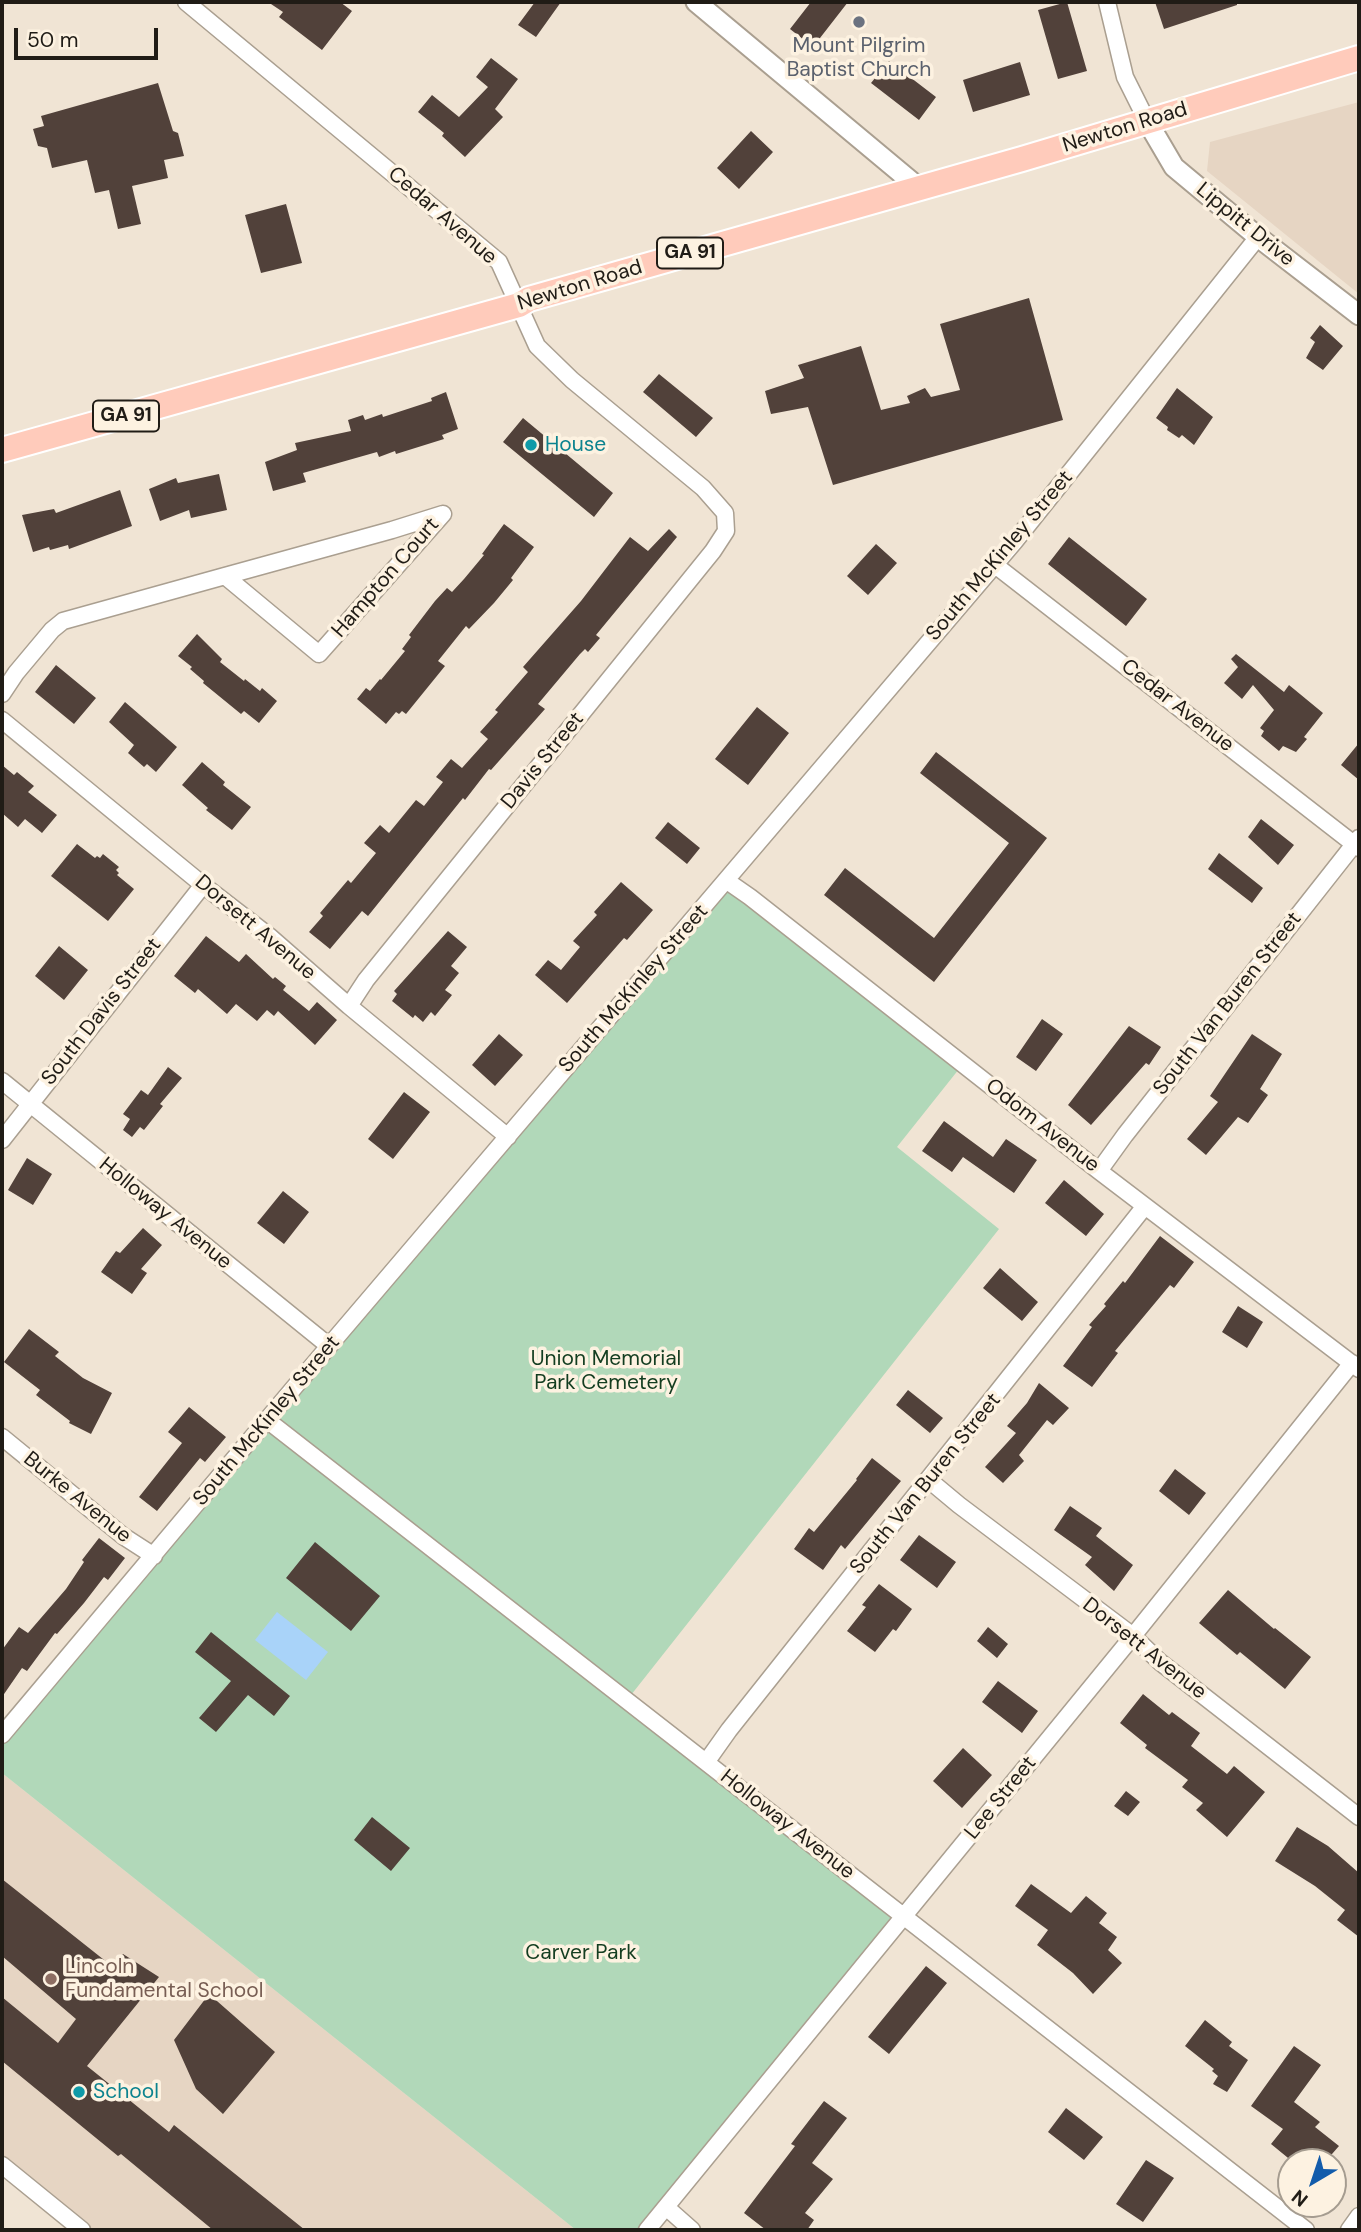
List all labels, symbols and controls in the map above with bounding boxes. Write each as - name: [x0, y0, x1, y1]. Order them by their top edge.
- scale bar: [18, 14, 161, 58]
- marker: Mount Pilgrim Baptist Church: [851, 14, 867, 30]
- text: 50 m: [27, 26, 78, 54]
- place label: Mount Pilgrim Baptist Church: [787, 33, 931, 83]
- street label: Newton Road: [1060, 97, 1190, 159]
- street label: Cedar Avenue: [382, 162, 502, 270]
- street label: Lippitt Drive: [1191, 178, 1299, 272]
- road number: GA 91: [657, 238, 723, 268]
- street label: Newton Road: [515, 255, 645, 317]
- road number: GA 91: [93, 400, 159, 432]
- place label: House: [545, 432, 606, 458]
- marker: House: [523, 437, 539, 453]
- street label: South McKinley Street: [921, 466, 1079, 646]
- street label: Hampton Court: [327, 513, 445, 643]
- street label: Cedar Avenue: [1116, 654, 1238, 758]
- street label: Davis Street: [496, 708, 590, 814]
- street label: Dorsett Avenue: [189, 870, 321, 986]
- street label: South McKinley Street: [554, 900, 714, 1078]
- street label: South Van Buren Street: [1149, 907, 1307, 1101]
- street label: South Davis Street: [37, 933, 167, 1091]
- street label: Odom Avenue: [980, 1074, 1104, 1178]
- street label: Holloway Avenue: [94, 1153, 236, 1275]
- street label: South McKinley Street: [188, 1331, 346, 1511]
- park label: Union Memorial Park Cemetery: [531, 1346, 681, 1396]
- street label: South Van Buren Street: [845, 1388, 1007, 1580]
- street label: Burke Avenue: [18, 1447, 136, 1549]
- street label: Dorsett Avenue: [1077, 1593, 1211, 1705]
- street label: Lee Street: [960, 1751, 1042, 1845]
- street label: Holloway Avenue: [715, 1765, 859, 1885]
- park label: Carver Park: [525, 1940, 637, 1966]
- place label: Lincoln Fundamental School: [65, 1954, 263, 2004]
- marker: Lincoln Fundamental School: [43, 1971, 59, 1987]
- place label: School: [93, 2079, 159, 2105]
- marker: School: [71, 2084, 87, 2100]
- north arrow: [1277, 2148, 1347, 2218]
- text: N: [1286, 2184, 1313, 2212]

